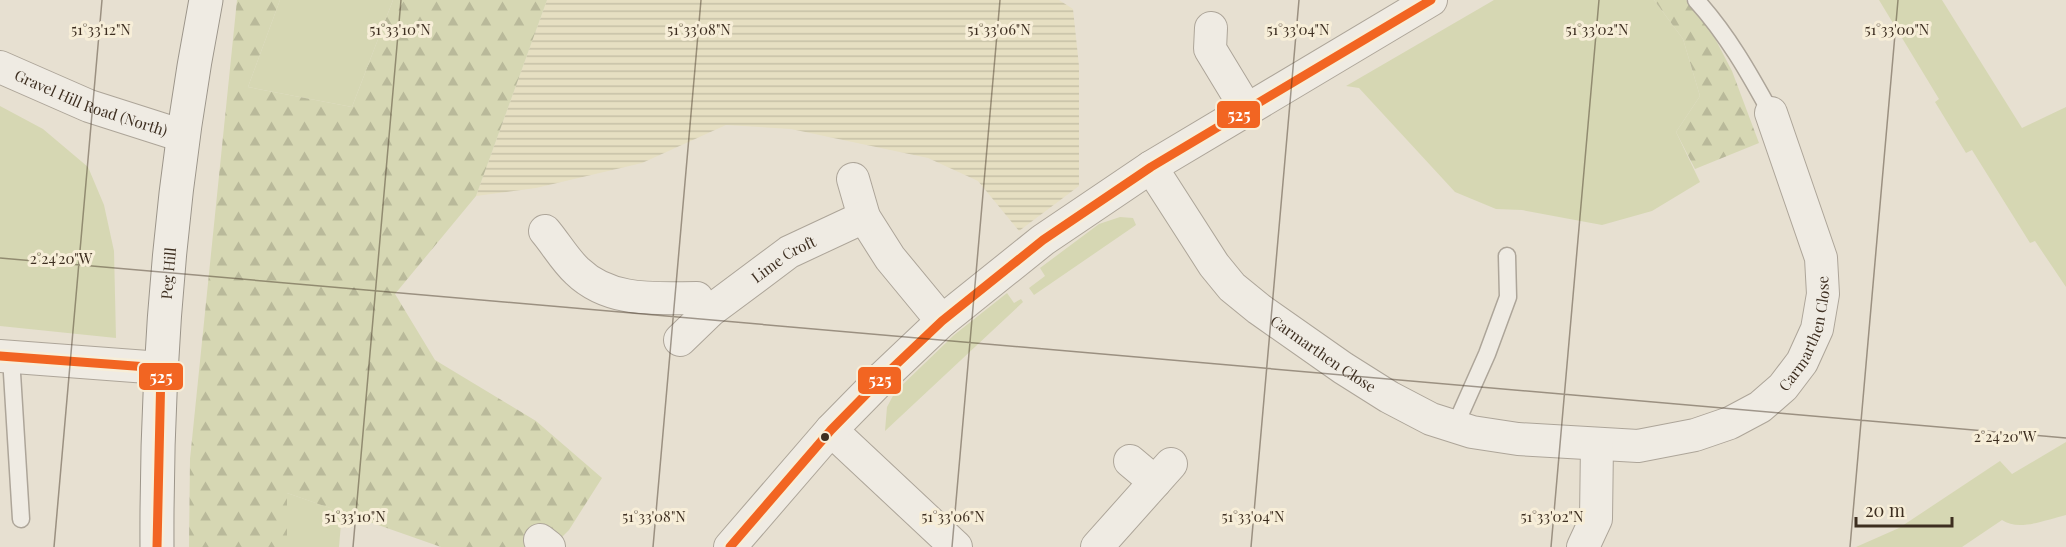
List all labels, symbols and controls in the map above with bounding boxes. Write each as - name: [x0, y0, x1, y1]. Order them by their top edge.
- text: 51°33'12"N: [71, 19, 131, 39]
- text: 51°33'10"N: [369, 19, 431, 39]
- text: 51°33'08"N: [667, 19, 731, 39]
- text: 51°33'06"N: [967, 19, 1031, 39]
- text: 51°33'04"N: [1266, 19, 1330, 39]
- text: 51°33'02"N: [1565, 19, 1629, 39]
- text: 51°33'00"N: [1865, 19, 1930, 39]
- street label: Gravel Hill Road (North): [12, 65, 170, 140]
- line badge: 525: [1216, 100, 1261, 129]
- text: 525: [1227, 104, 1251, 125]
- street label: Lime Croft: [747, 231, 819, 287]
- street label: Peg Hill: [156, 246, 180, 300]
- text: 2°24'20"W: [30, 248, 93, 268]
- street label: Carmarthen Close: [1774, 275, 1833, 395]
- street label: Carmarthen Close: [1267, 310, 1380, 396]
- line badge: 525: [138, 362, 184, 391]
- text: 525: [149, 366, 173, 387]
- line badge: 525: [857, 366, 902, 395]
- text: 525: [868, 369, 892, 390]
- text: 2°24'20"W: [1974, 426, 2037, 446]
- unlabelled marker: [819, 431, 831, 443]
- scale bar: [1856, 490, 1952, 528]
- text: 20 m: [1865, 498, 1905, 522]
- text: 51°33'10"N: [324, 506, 386, 526]
- text: 51°33'08"N: [622, 506, 686, 526]
- text: 51°33'06"N: [921, 506, 985, 526]
- text: 51°33'04"N: [1221, 506, 1285, 526]
- text: 51°33'02"N: [1520, 506, 1584, 526]

